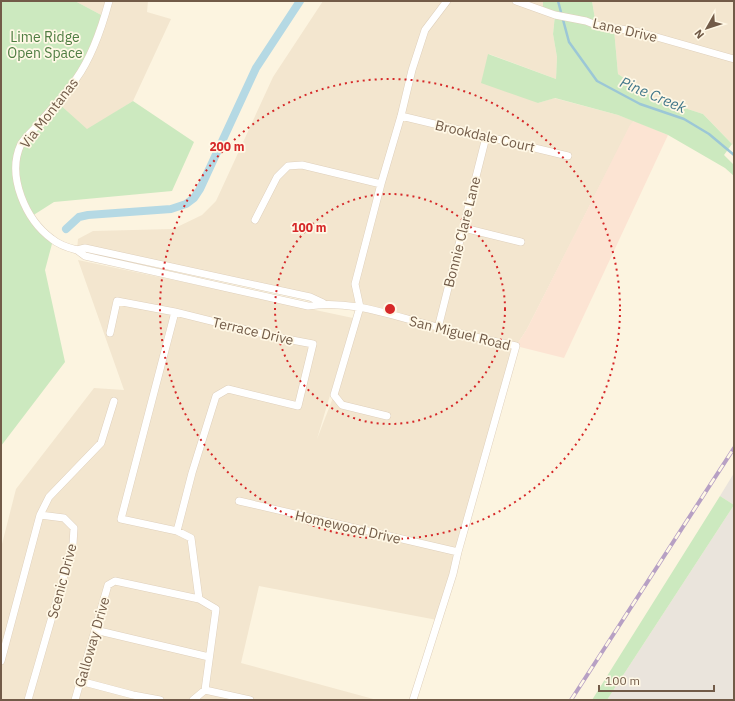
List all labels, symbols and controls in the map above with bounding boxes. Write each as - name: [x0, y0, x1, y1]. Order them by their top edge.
- north arrow: [687, 8, 727, 48]
- street label: Lane Drive: [591, 14, 659, 46]
- text: N: [691, 27, 707, 42]
- park label: Lime Ridge Open Space: [7, 28, 83, 62]
- water label: Pine Creek: [617, 72, 689, 117]
- street label: Via Montanas: [16, 74, 82, 152]
- street label: Brookdale Court: [433, 116, 537, 156]
- text: 200 m: [209, 139, 245, 154]
- street label: Bonnie Clare Lane: [440, 174, 485, 289]
- text: 100 m: [291, 220, 327, 235]
- centre of rings: [383, 302, 397, 316]
- street label: San Miguel Road: [407, 312, 513, 354]
- street label: Terrace Drive: [211, 313, 296, 349]
- street label: Homewood Drive: [293, 506, 403, 548]
- street label: Scenic Drive: [43, 541, 81, 621]
- street label: Galloway Drive: [70, 594, 114, 689]
- scale bar: [599, 667, 714, 693]
- text: 100 m: [605, 673, 640, 688]

